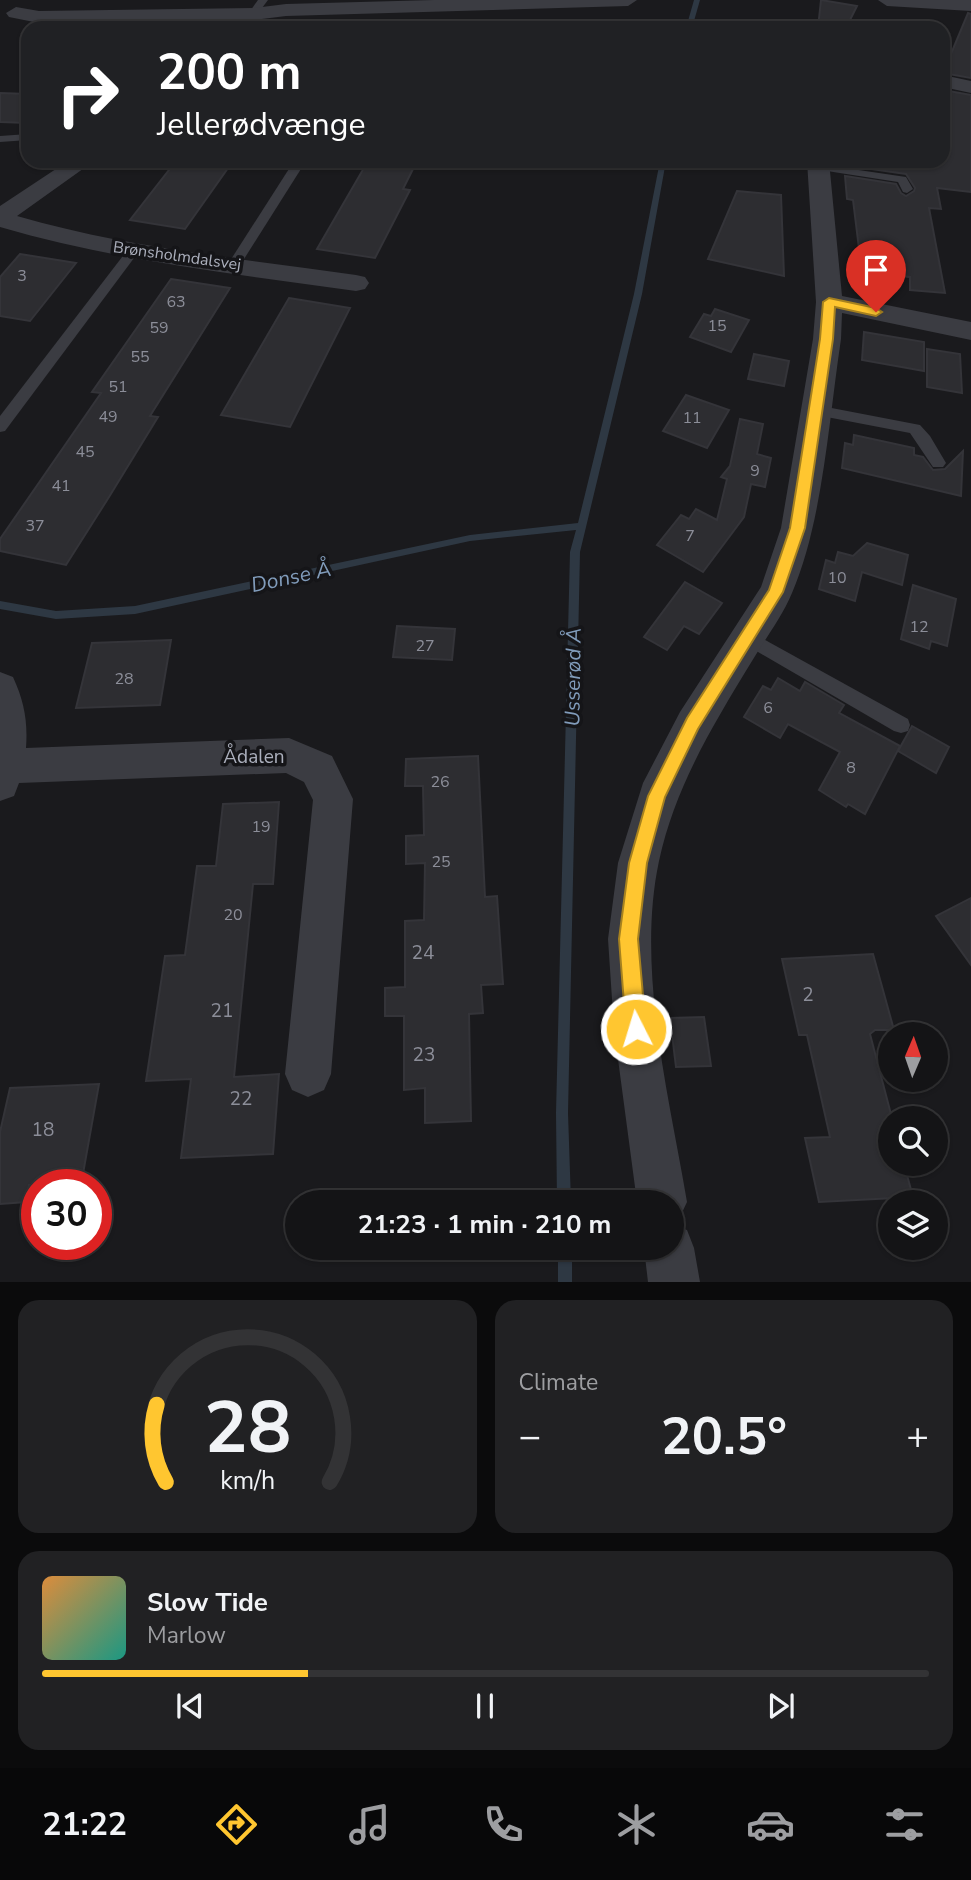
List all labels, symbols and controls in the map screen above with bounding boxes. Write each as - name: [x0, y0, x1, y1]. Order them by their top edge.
- text: 200 m: [157, 39, 301, 106]
- icon: right: [42, 49, 133, 140]
- text: Jellerødvænge: [157, 103, 366, 146]
- street label: Brønsholmdalsvej: [112, 236, 242, 276]
- pin: [846, 240, 906, 312]
- icon: arrive: [857, 251, 895, 289]
- house number: 3: [17, 265, 27, 287]
- house number: 63: [166, 291, 186, 313]
- house number: 15: [707, 315, 727, 337]
- house number: 59: [149, 317, 169, 339]
- house number: 55: [130, 346, 150, 368]
- house number: 51: [108, 376, 128, 398]
- house number: 49: [98, 406, 118, 428]
- house number: 11: [682, 407, 702, 429]
- house number: 45: [75, 441, 95, 463]
- house number: 9: [750, 460, 760, 482]
- house number: 41: [51, 475, 71, 497]
- house number: 37: [25, 515, 45, 537]
- house number: 7: [685, 525, 695, 547]
- water label: Donse Å: [248, 554, 334, 599]
- house number: 10: [827, 567, 847, 589]
- house number: 12: [909, 616, 929, 638]
- water label: Usserød Å: [557, 627, 588, 727]
- house number: 27: [415, 635, 435, 657]
- house number: 28: [114, 668, 134, 690]
- house number: 6: [763, 697, 773, 719]
- street label: Ådalen: [223, 743, 285, 770]
- house number: 8: [846, 757, 856, 779]
- house number: 26: [430, 771, 450, 793]
- house number: 19: [251, 816, 271, 838]
- house number: 25: [431, 851, 451, 873]
- house number: 20: [223, 904, 243, 926]
- house number: 24: [412, 940, 434, 966]
- house number: 2: [802, 982, 814, 1008]
- position arrow: [599, 992, 673, 1066]
- house number: 21: [211, 998, 233, 1024]
- north arrow: [878, 1022, 948, 1092]
- map controls: [878, 1022, 948, 1260]
- house number: 23: [413, 1042, 435, 1068]
- house number: 22: [230, 1086, 252, 1112]
- button: search: [878, 1106, 948, 1176]
- house number: 18: [32, 1117, 54, 1143]
- speed limit sign: 30: [21, 1169, 112, 1260]
- button: layers: [878, 1190, 948, 1260]
- text: 21:23 · 1 min · 210 m: [358, 1207, 611, 1242]
- text: Climate: [519, 1367, 598, 1398]
- text: 28: [204, 1379, 291, 1479]
- text: 20.5°: [661, 1401, 787, 1472]
- text: −: [519, 1411, 541, 1462]
- text: +: [906, 1411, 929, 1462]
- text: km/h: [220, 1464, 275, 1498]
- text: Slow Tide: [147, 1585, 268, 1620]
- text: Marlow: [147, 1620, 226, 1651]
- icon: previous: [171, 1687, 209, 1725]
- icon: pause: [466, 1687, 504, 1725]
- icon: next: [762, 1687, 800, 1725]
- icon: directions: [212, 1800, 261, 1849]
- icon: music: [345, 1800, 394, 1849]
- icon: phone: [479, 1800, 528, 1849]
- icon: climate: [612, 1800, 661, 1849]
- icon: car: [746, 1800, 795, 1849]
- icon: filters: [880, 1800, 929, 1849]
- text: 21:22: [42, 1803, 127, 1846]

